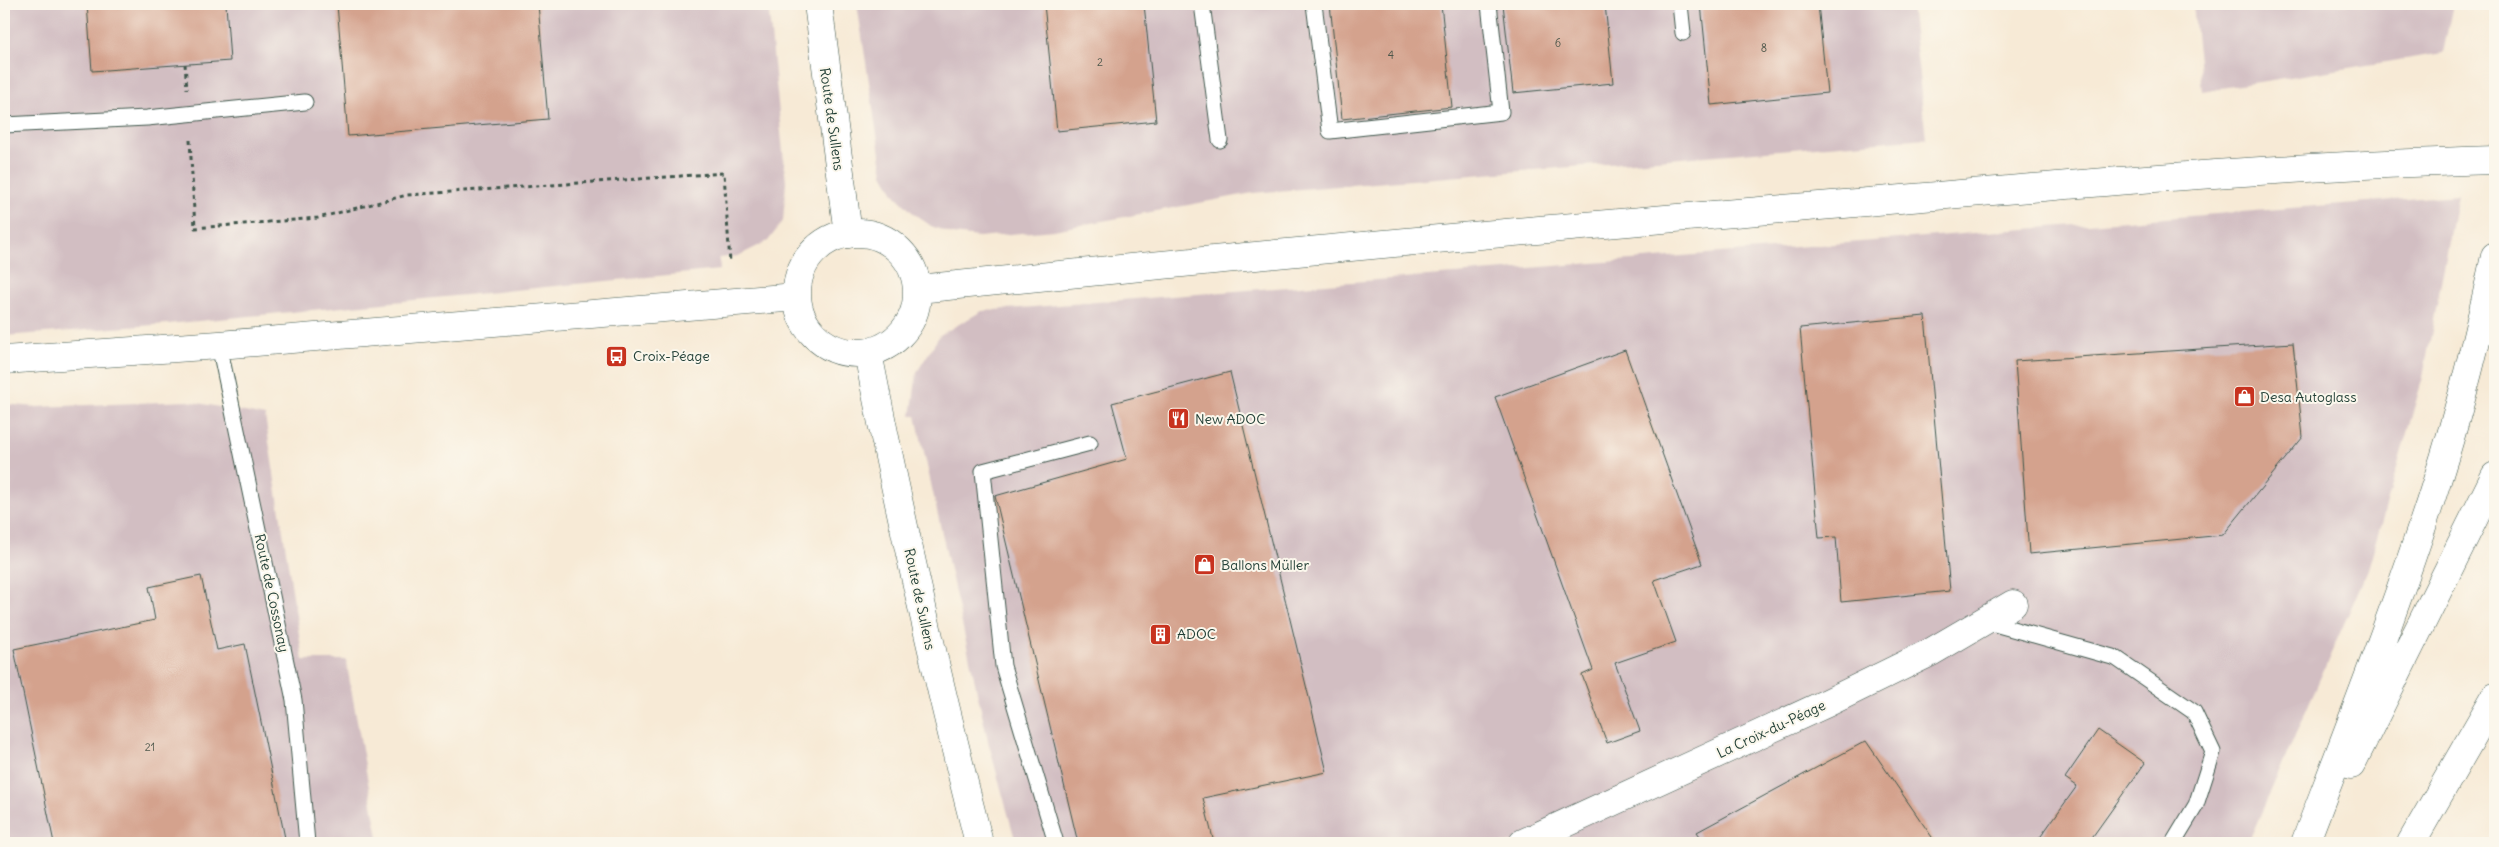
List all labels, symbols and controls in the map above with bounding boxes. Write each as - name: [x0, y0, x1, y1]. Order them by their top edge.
- house number: 6: [1555, 36, 1561, 50]
- house number: 8: [1761, 41, 1767, 55]
- house number: 4: [1388, 48, 1394, 62]
- house number: 2: [1097, 55, 1103, 69]
- street label: Route de Sullens: [816, 66, 848, 172]
- bus stop icon: Croix-Péage: [605, 344, 629, 368]
- place label: Croix-Péage: [633, 347, 710, 365]
- shop icon: Desa Autoglass: [2232, 385, 2256, 409]
- place label: Desa Autoglass: [2260, 388, 2357, 406]
- restaurant icon: New ADOC: [1167, 407, 1191, 431]
- place label: New ADOC: [1195, 410, 1265, 428]
- street label: Route de Cossonay: [251, 532, 293, 654]
- street label: Route de Sullens: [900, 546, 940, 652]
- shop icon: Ballons Müller: [1193, 553, 1217, 577]
- place label: Ballons Müller: [1221, 556, 1309, 574]
- building icon: ADOC: [1149, 622, 1173, 646]
- place label: ADOC: [1177, 625, 1216, 643]
- street label: La Croix-du-Péage: [1714, 696, 1828, 762]
- house number: 21: [145, 740, 155, 754]

